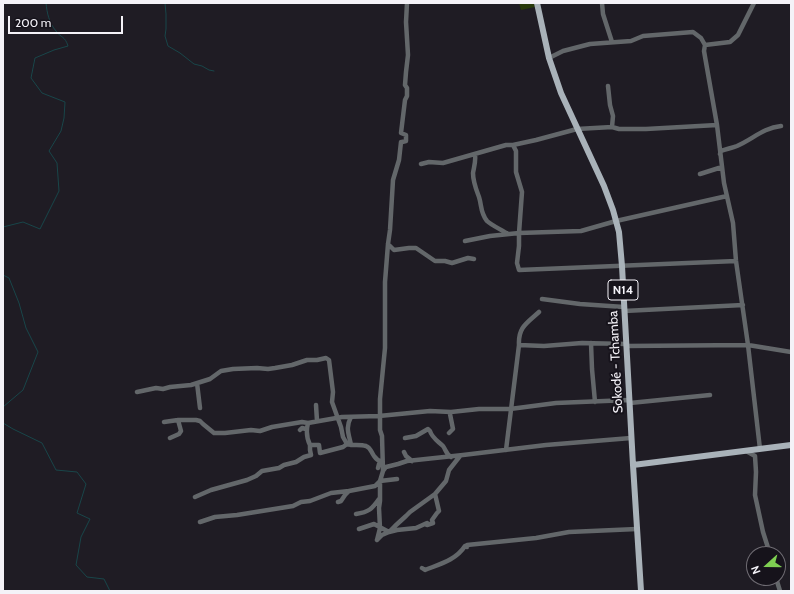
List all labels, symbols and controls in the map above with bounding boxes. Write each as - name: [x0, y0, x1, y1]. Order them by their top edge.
- scale bar: [10, 8, 125, 34]
- text: 200 m: [15, 15, 51, 30]
- road number: N14: [608, 280, 638, 300]
- street label: Sokodé - Tchamba: [606, 310, 626, 414]
- north arrow: [746, 546, 786, 586]
- text: N: [748, 564, 764, 576]

